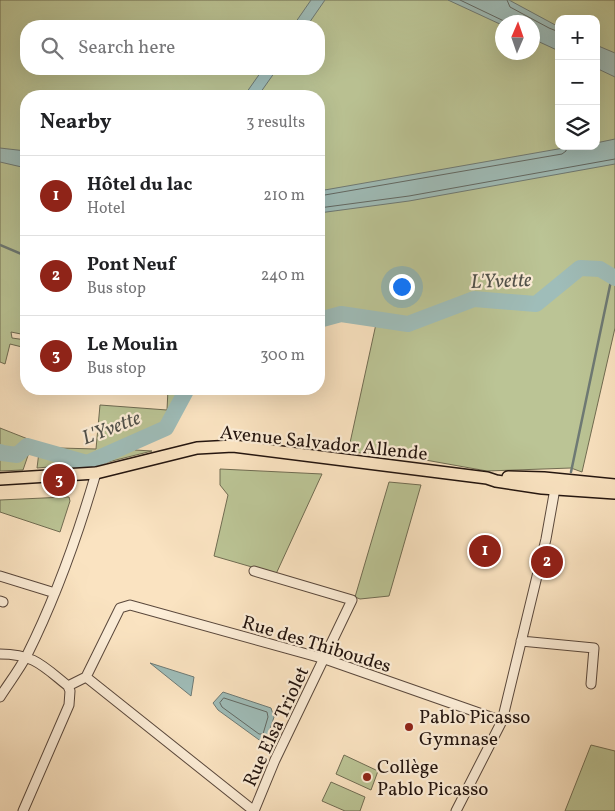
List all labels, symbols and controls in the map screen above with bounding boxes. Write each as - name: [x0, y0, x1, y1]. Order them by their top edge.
- north arrow: [495, 15, 540, 60]
- map controls: [555, 15, 600, 150]
- button: +: [555, 15, 600, 60]
- search box: [20, 20, 325, 75]
- icon: search: [38, 34, 66, 62]
- text: Search here: [78, 35, 175, 61]
- button: −: [555, 60, 600, 105]
- button: layers: [555, 105, 600, 150]
- text: Nearby: [40, 108, 111, 137]
- text: 3 results: [246, 112, 305, 134]
- text: Hôtel du lac: [87, 172, 192, 198]
- text: 1: [53, 185, 59, 207]
- text: 210 m: [263, 185, 305, 207]
- text: Hotel: [87, 198, 125, 220]
- text: Pont Neuf: [87, 252, 175, 278]
- text: 2: [52, 265, 60, 287]
- text: 240 m: [261, 265, 305, 287]
- water label: L'Yvette: [470, 267, 533, 297]
- your location: [389, 274, 415, 300]
- text: Bus stop: [87, 278, 146, 300]
- text: Le Moulin: [87, 332, 178, 358]
- text: 3: [52, 345, 60, 367]
- text: 300 m: [260, 345, 305, 367]
- text: Bus stop: [87, 358, 146, 380]
- water label: L'Yvette: [78, 405, 146, 453]
- street label: Avenue Salvador Allende: [219, 420, 429, 468]
- pin: 3: [43, 461, 75, 499]
- pin: 1: [469, 532, 501, 570]
- pin: 2: [531, 543, 563, 581]
- street label: Rue des Thiboudes: [239, 610, 394, 680]
- street label: Rue Elsa Triolet: [238, 662, 316, 791]
- place label: Pablo Picasso Gymnase: [419, 705, 530, 753]
- marker: Pablo Picasso Gymnase: [403, 721, 415, 733]
- place label: Collège Pablo Picasso: [377, 755, 488, 803]
- marker: Collège Pablo Picasso: [361, 771, 373, 783]

